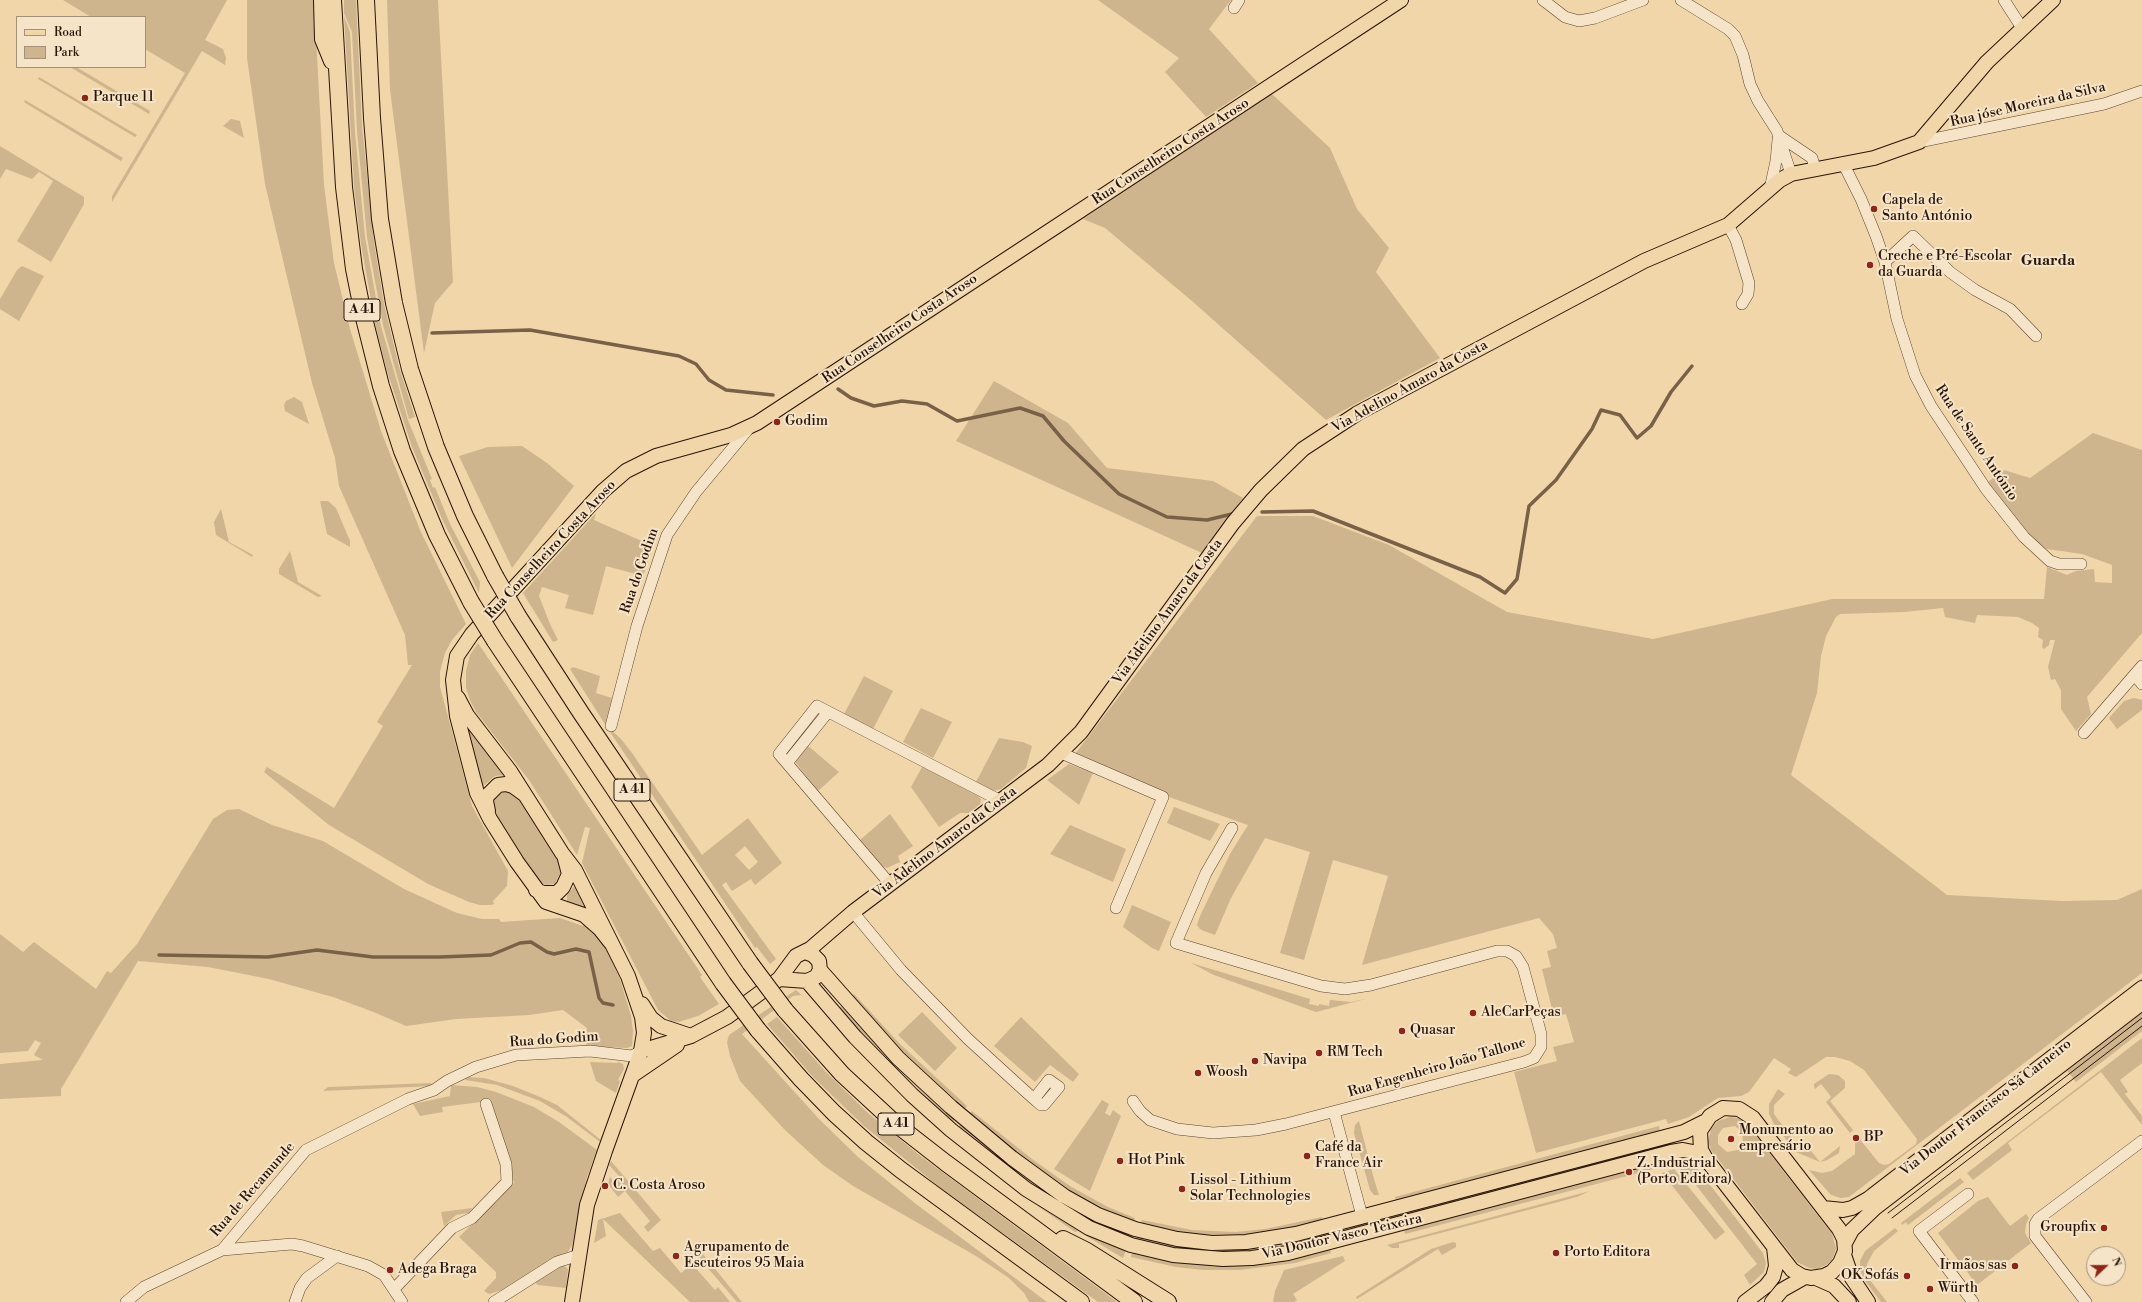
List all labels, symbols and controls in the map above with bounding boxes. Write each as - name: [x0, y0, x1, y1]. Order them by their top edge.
- legend: [16, 16, 146, 68]
- text: Road: [54, 25, 82, 40]
- text: Park: [54, 45, 79, 60]
- street label: Rua jóse Moreira da Silva: [1949, 79, 2107, 131]
- place label: Parque 11: [93, 90, 154, 106]
- marker: Parque 11: [80, 93, 90, 103]
- street label: Rua Conselheiro Costa Aroso: [1089, 95, 1253, 209]
- place label: Capela de Santo António: [1882, 193, 1972, 226]
- marker: Capela de Santo António: [1869, 204, 1879, 214]
- place label: Creche e Pré-Escolar da Guarda: [1878, 249, 2012, 282]
- district label: Guarda: [2021, 252, 2075, 270]
- marker: Creche e Pré-Escolar da Guarda: [1865, 260, 1875, 270]
- street label: Rua Conselheiro Costa Aroso: [819, 271, 981, 387]
- road number: A 41: [344, 299, 380, 321]
- street label: Via Adelino Amaro da Costa: [1329, 337, 1491, 437]
- street label: Rua de Santo António: [1931, 382, 2021, 504]
- place label: Godim: [785, 414, 828, 430]
- marker: Godim: [772, 417, 782, 427]
- street label: Rua Conselheiro Costa Aroso: [482, 477, 620, 623]
- street label: Rua do Godim: [618, 526, 662, 616]
- street label: Via Adelino Amaro da Costa: [1110, 536, 1226, 688]
- road number: A 41: [614, 779, 650, 801]
- street label: Via Adelino Amaro da Costa: [870, 783, 1020, 903]
- place label: AleCarPeças: [1481, 1005, 1561, 1021]
- marker: AleCarPeças: [1468, 1008, 1478, 1018]
- place label: Quasar: [1410, 1023, 1455, 1039]
- marker: Quasar: [1397, 1026, 1407, 1036]
- street label: Rua do Godim: [509, 1029, 599, 1051]
- street label: Rua Engenheiro João Tallone: [1346, 1035, 1528, 1101]
- street label: Via Doutor Francisco Sá Carneiro: [1897, 1036, 2075, 1180]
- place label: RM Tech: [1327, 1045, 1383, 1061]
- marker: RM Tech: [1314, 1048, 1324, 1058]
- place label: Navipa: [1263, 1053, 1307, 1069]
- marker: Navipa: [1250, 1056, 1260, 1066]
- place label: Woosh: [1206, 1065, 1248, 1081]
- marker: Woosh: [1193, 1068, 1203, 1078]
- road number: A 41: [878, 1113, 914, 1135]
- place label: Monumento ao empresário: [1739, 1123, 1834, 1156]
- place label: BP: [1864, 1130, 1883, 1146]
- marker: BP: [1851, 1133, 1861, 1143]
- marker: Monumento ao empresário: [1726, 1134, 1736, 1144]
- street label: Rua de Recamunde: [207, 1139, 299, 1241]
- place label: Café da France Air: [1315, 1140, 1383, 1172]
- marker: Café da France Air: [1302, 1151, 1312, 1161]
- place label: Hot Pink: [1128, 1153, 1185, 1169]
- marker: Hot Pink: [1115, 1156, 1125, 1166]
- place label: Z. Industrial (Porto Editora): [1637, 1156, 1732, 1188]
- marker: Z. Industrial (Porto Editora): [1624, 1167, 1634, 1177]
- place label: Lissol - Lithium Solar Technologies: [1190, 1173, 1310, 1206]
- place label: C. Costa Aroso: [613, 1178, 705, 1194]
- marker: C. Costa Aroso: [600, 1181, 610, 1191]
- marker: Lissol - Lithium Solar Technologies: [1177, 1184, 1187, 1194]
- street label: Via Doutor Vasco Teixeira: [1260, 1210, 1424, 1264]
- place label: Groupfix: [2040, 1220, 2096, 1236]
- marker: Groupfix: [2099, 1223, 2109, 1233]
- place label: Agrupamento de Escuteiros 95 Maia: [684, 1240, 804, 1272]
- place label: Porto Editora: [1564, 1245, 1650, 1261]
- north arrow: [2086, 1246, 2126, 1286]
- marker: Porto Editora: [1551, 1248, 1561, 1258]
- marker: Agrupamento de Escuteiros 95 Maia: [671, 1251, 681, 1261]
- text: N: [2108, 1255, 2124, 1269]
- place label: Irmãos sas: [1940, 1258, 2007, 1274]
- marker: Irmãos sas: [2010, 1261, 2020, 1271]
- place label: Adega Braga: [398, 1262, 477, 1278]
- marker: Adega Braga: [385, 1265, 395, 1275]
- place label: OK Sofás: [1841, 1268, 1899, 1284]
- marker: OK Sofás: [1902, 1271, 1912, 1281]
- place label: Würth: [1938, 1281, 1978, 1297]
- marker: Würth: [1925, 1284, 1935, 1294]

